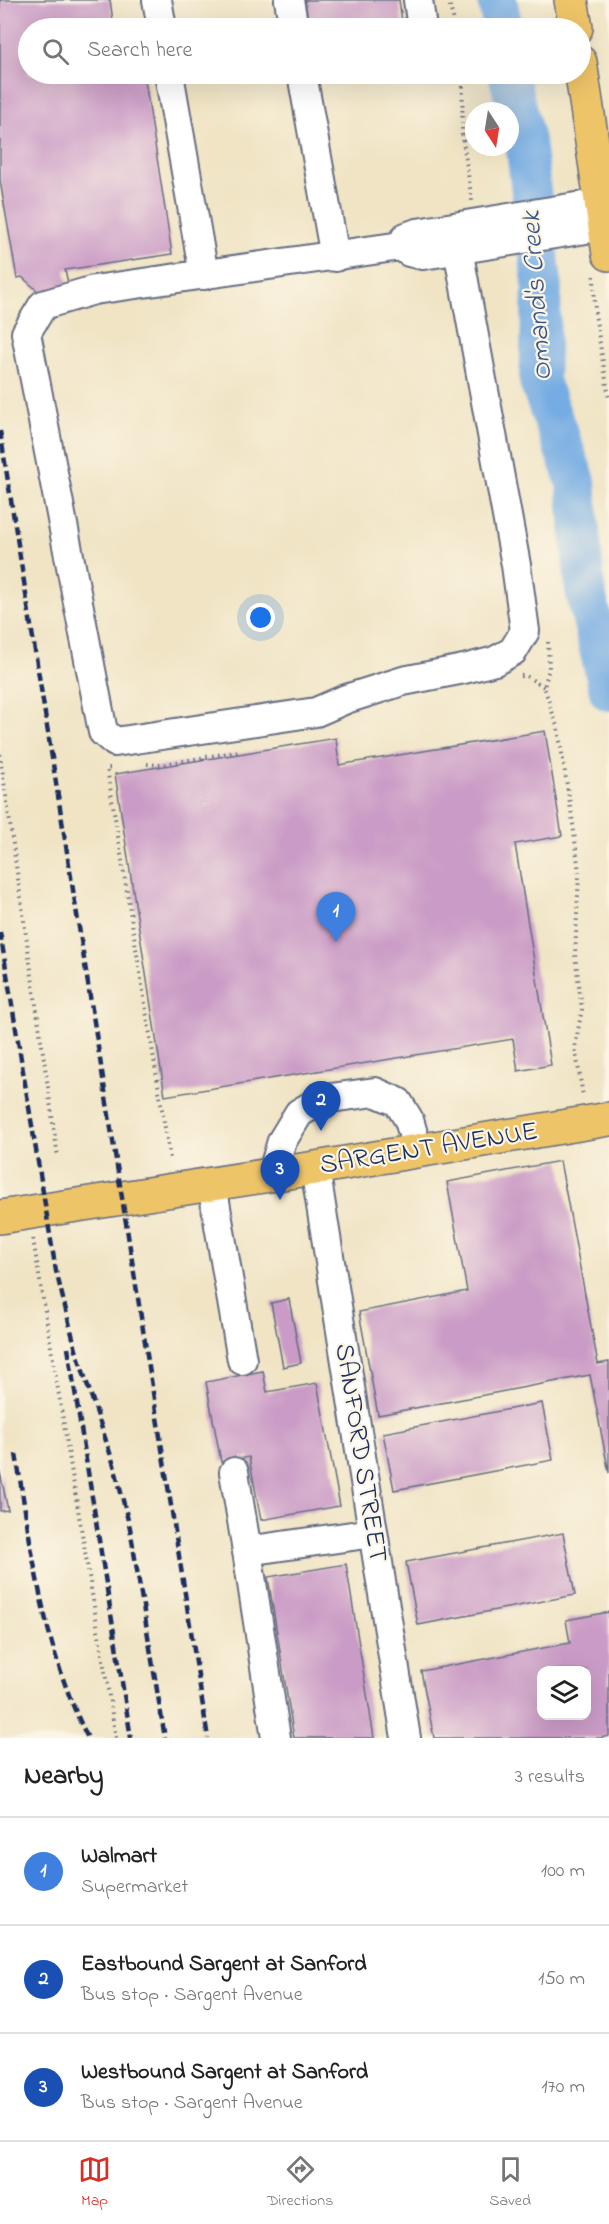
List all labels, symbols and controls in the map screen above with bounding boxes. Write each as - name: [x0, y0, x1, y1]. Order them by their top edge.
- search box: [18, 18, 591, 84]
- icon: search: [39, 35, 72, 68]
- text: Search here: [87, 35, 192, 67]
- north arrow: [465, 102, 519, 156]
- water label: Omand's Creek: [511, 208, 564, 382]
- your location: [246, 603, 275, 632]
- pin: 1: [316, 892, 356, 942]
- pin: 2: [302, 1082, 340, 1131]
- street label: SARGENT AVENUE: [317, 1113, 541, 1185]
- pin: 3: [260, 1150, 300, 1200]
- street label: SANFORD STREET: [323, 1341, 397, 1565]
- map controls: [537, 1666, 591, 1720]
- button: layers: [537, 1666, 591, 1720]
- text: Nearby: [24, 1758, 103, 1796]
- text: 3 results: [515, 1763, 585, 1792]
- text: Walmart: [81, 1841, 157, 1873]
- text: 1: [40, 1857, 47, 1886]
- text: 100 m: [541, 1857, 585, 1886]
- text: Supermarket: [81, 1873, 188, 1902]
- text: Eastbound Sargent at Sanford: [81, 1949, 367, 1981]
- text: 2: [39, 1965, 48, 1994]
- text: 150 m: [538, 1965, 585, 1994]
- text: Bus stop · Sargent Avenue: [81, 1981, 303, 2010]
- text: Westbound Sargent at Sanford: [81, 2057, 368, 2089]
- text: 3: [39, 2073, 48, 2102]
- text: 170 m: [541, 2073, 585, 2102]
- text: Bus stop · Sargent Avenue: [81, 2089, 303, 2118]
- tab: Map: [78, 2153, 111, 2213]
- tab: Directions: [267, 2153, 333, 2213]
- tab: Saved: [489, 2153, 531, 2213]

